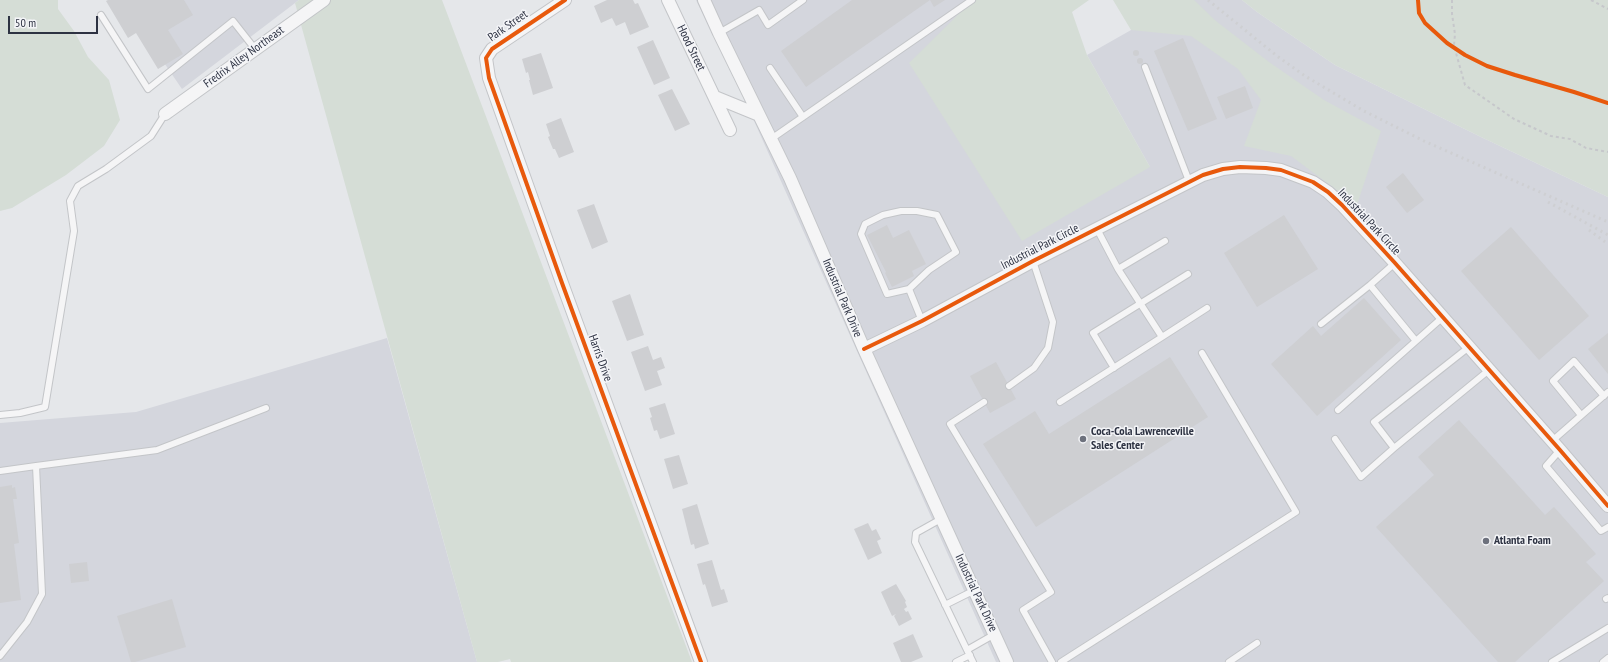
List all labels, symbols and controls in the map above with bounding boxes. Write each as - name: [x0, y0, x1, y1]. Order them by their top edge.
- street label: Park Street: [485, 7, 531, 45]
- scale bar: [10, 8, 100, 34]
- text: 50 m: [15, 15, 36, 30]
- street label: Fredrix Alley Northeast: [201, 23, 287, 91]
- street label: Hood Street: [674, 23, 708, 73]
- street label: Industrial Park Circle: [1335, 186, 1403, 258]
- street label: Industrial Park Circle: [999, 221, 1081, 273]
- street label: Industrial Park Drive: [819, 257, 865, 339]
- street label: Harris Drive: [585, 333, 615, 383]
- place label: Coca-Cola Lawrenceville Sales Center: [1091, 425, 1194, 453]
- marker: Coca-Cola Lawrenceville Sales Center: [1078, 434, 1088, 444]
- place label: Atlanta Foam: [1494, 534, 1551, 548]
- marker: Atlanta Foam: [1481, 536, 1491, 546]
- street label: Industrial Park Drive: [952, 552, 1000, 634]

